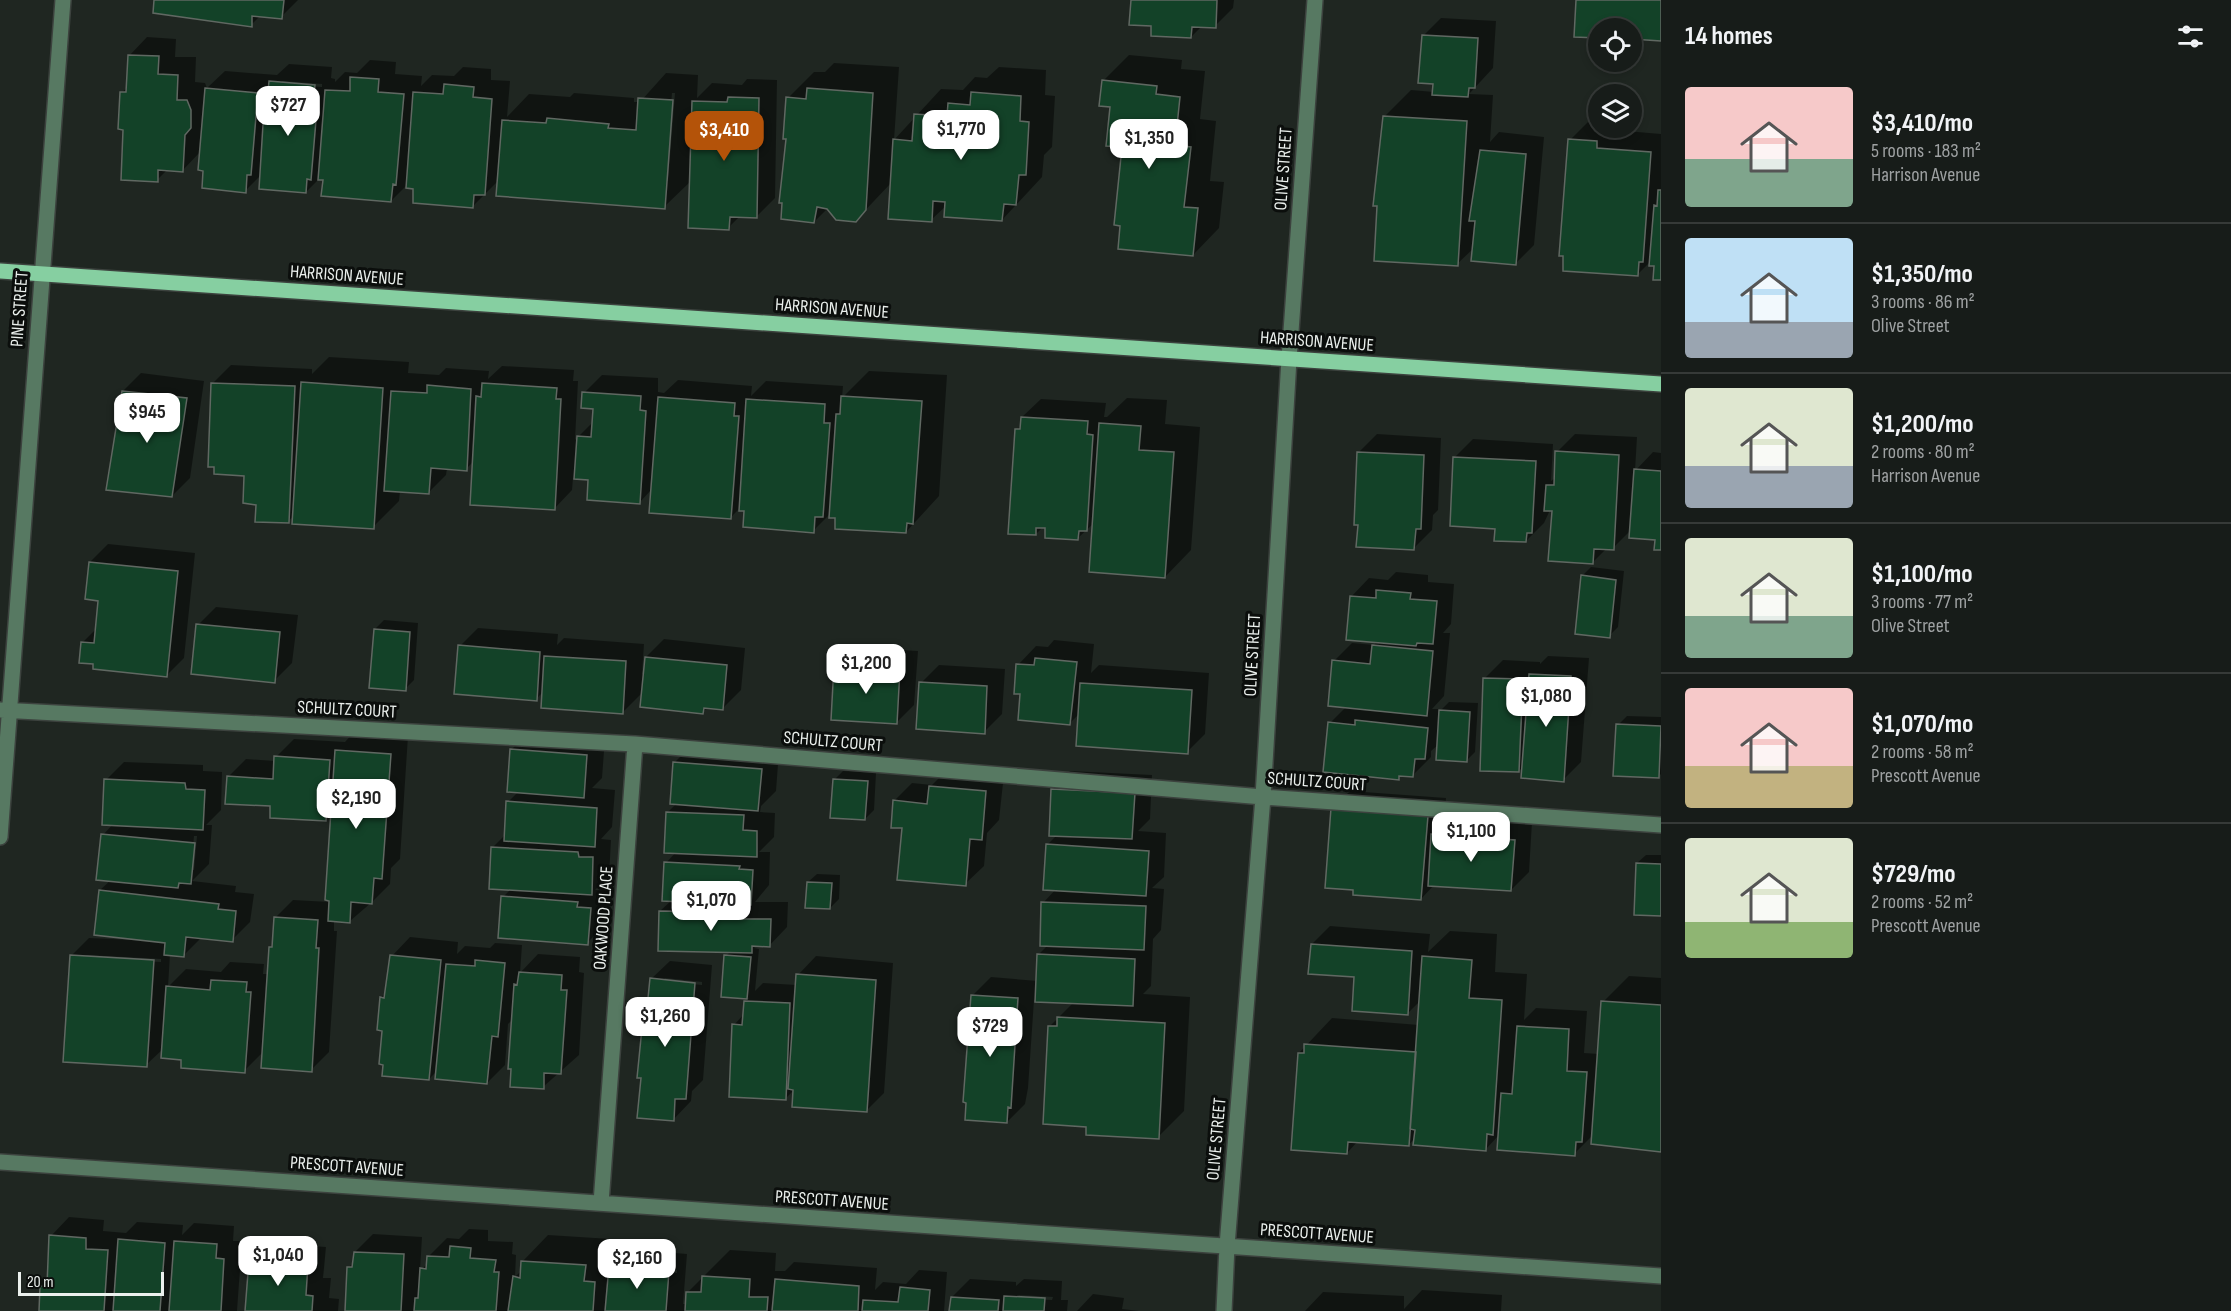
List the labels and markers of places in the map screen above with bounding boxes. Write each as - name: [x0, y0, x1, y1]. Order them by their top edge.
- pin: $727: [252, 86, 324, 137]
- pin: $1,770: [912, 110, 1010, 161]
- pin: $3,410: [675, 111, 773, 162]
- pin: $1,350: [1100, 119, 1198, 170]
- pin: $945: [111, 393, 183, 444]
- pin: $1,200: [817, 644, 915, 695]
- pin: $1,080: [1497, 677, 1595, 728]
- pin: $2,190: [307, 779, 405, 830]
- pin: $1,100: [1422, 812, 1520, 863]
- pin: $1,070: [662, 881, 760, 932]
- pin: $1,260: [616, 997, 714, 1048]
- pin: $729: [954, 1007, 1026, 1058]
- pin: $1,040: [229, 1236, 327, 1287]
- pin: $2,160: [588, 1239, 686, 1290]

